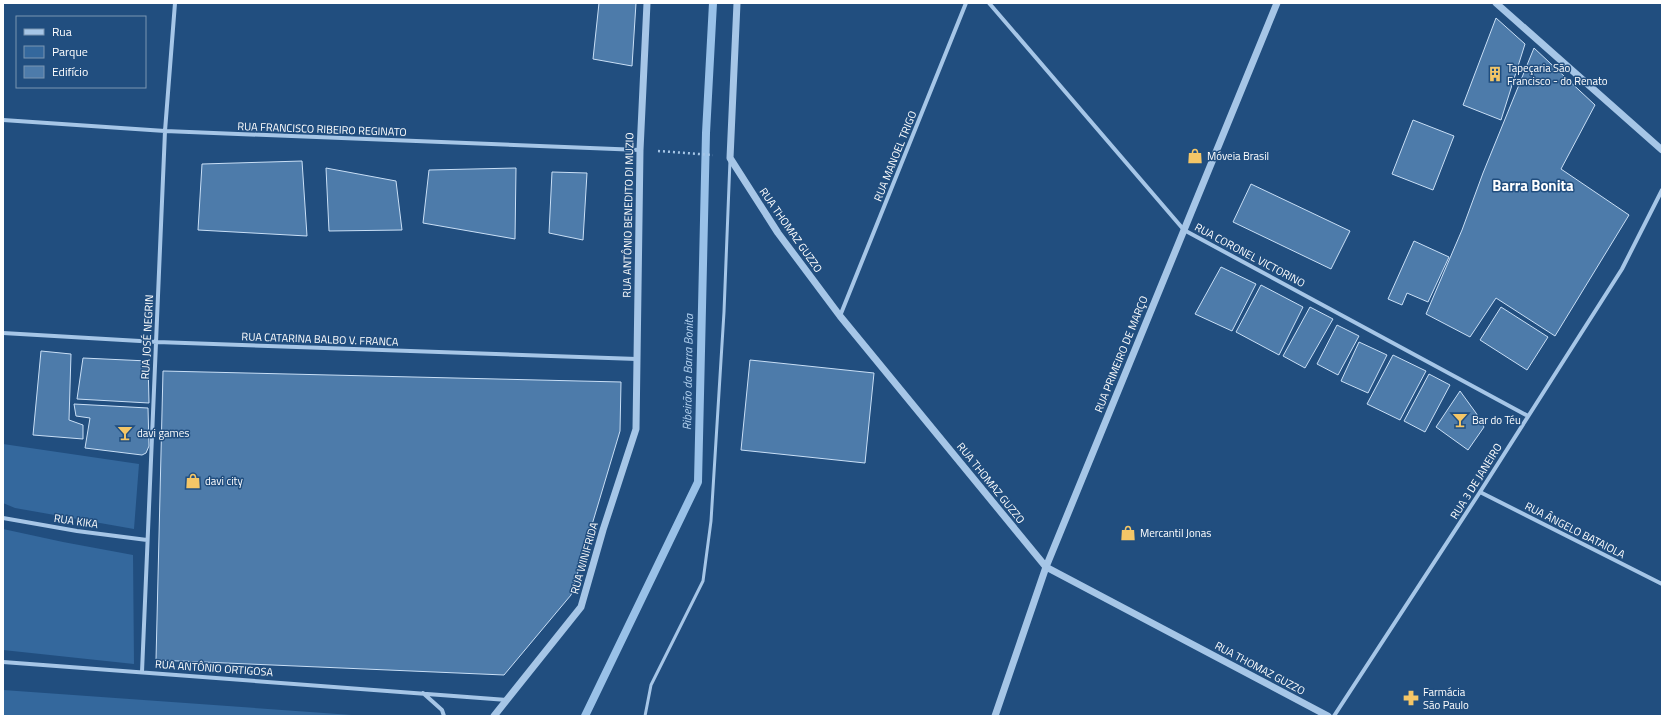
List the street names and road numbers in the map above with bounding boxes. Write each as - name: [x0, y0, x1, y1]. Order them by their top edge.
- street label: RUA MANOEL TRIGO: [870, 108, 920, 204]
- street label: RUA FRANCISCO RIBEIRO REGINATO: [237, 118, 407, 140]
- street label: RUA ANTÔNIO BENEDITO DI MUZIO: [619, 132, 637, 298]
- street label: RUA THOMAZ GUZZO: [756, 184, 826, 276]
- street label: RUA CORONEL VICTORINO: [1192, 219, 1308, 291]
- street label: RUA PRIMEIRO DE MARÇO: [1090, 293, 1152, 415]
- street label: RUA JOSÉ NEGRIN: [137, 294, 157, 380]
- street label: RUA CATARINA BALBO V. FRANCA: [241, 328, 399, 350]
- street label: RUA THOMAZ GUZZO: [953, 439, 1029, 527]
- street label: RUA 3 DE JANEIRO: [1446, 440, 1506, 522]
- street label: RUA ÂNGELO BATAIOLA: [1522, 498, 1628, 562]
- street label: RUA KIKA: [53, 510, 100, 532]
- street label: RUA WINIFRIDA: [566, 520, 602, 596]
- street label: RUA THOMAZ GUZZO: [1212, 637, 1308, 699]
- street label: RUA ANTÔNIO ORTIGOSA: [154, 656, 274, 680]

